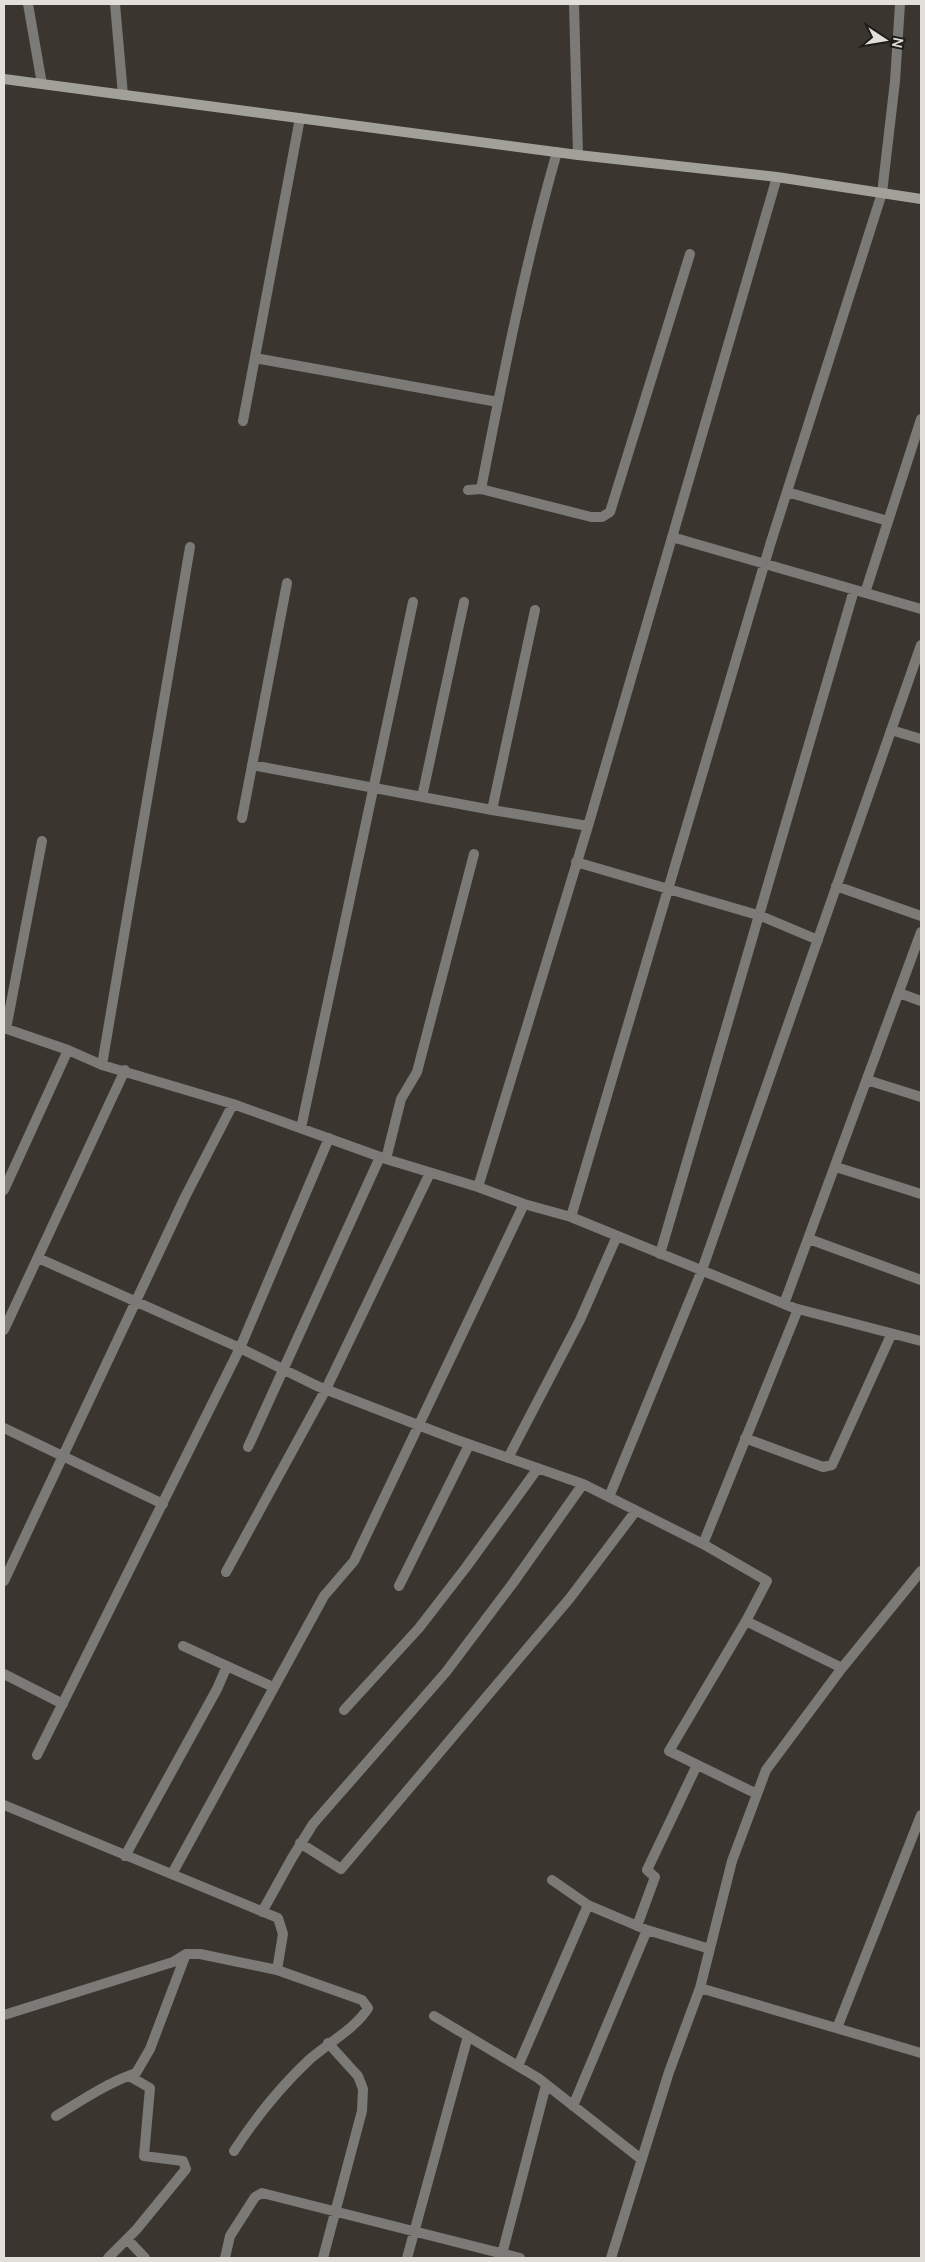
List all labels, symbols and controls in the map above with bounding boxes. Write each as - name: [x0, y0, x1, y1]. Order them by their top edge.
- north arrow: [860, 15, 910, 65]
- text: N: [888, 36, 909, 50]

